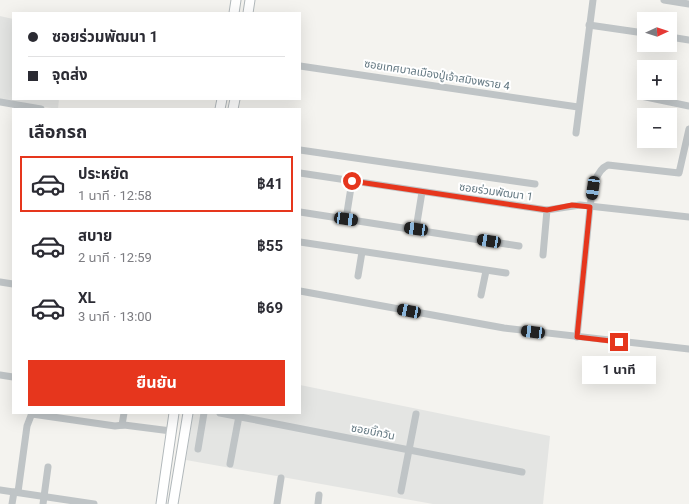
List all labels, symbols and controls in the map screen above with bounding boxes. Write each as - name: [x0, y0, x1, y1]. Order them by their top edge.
- north arrow: [637, 12, 677, 52]
- map controls: [637, 12, 677, 148]
- text: ซอยร่วมพัฒนา 1: [52, 28, 158, 46]
- street label: ซอยเทศบาลเมืองปู่เจ้าสมิงพราย 4: [363, 57, 511, 93]
- button: +: [637, 60, 677, 100]
- text: จุดส่ง: [52, 66, 88, 84]
- button: −: [637, 108, 677, 148]
- text: เลือกรถ: [28, 121, 87, 142]
- text: ประหยัด: [78, 165, 129, 183]
- icon: car: [30, 166, 66, 202]
- route start: [343, 172, 361, 190]
- text: ฿41: [257, 175, 283, 193]
- car: [585, 175, 601, 201]
- street label: ซอยร่วมพัฒนา 1: [458, 180, 534, 204]
- text: 1 นาที · 12:58: [78, 188, 152, 203]
- car: [333, 211, 359, 227]
- car: [403, 221, 429, 237]
- text: สบาย: [78, 227, 112, 245]
- icon: car: [30, 228, 66, 264]
- car: [476, 233, 502, 249]
- text: ฿55: [257, 237, 283, 255]
- text: 2 นาที · 12:59: [78, 250, 152, 265]
- text: XL: [78, 289, 96, 307]
- icon: car: [30, 290, 66, 326]
- text: ฿69: [257, 299, 283, 317]
- car: [396, 303, 422, 319]
- text: 3 นาที · 13:00: [78, 309, 152, 324]
- car: [520, 325, 546, 339]
- route end: [610, 333, 628, 351]
- callout: 1 นาที: [582, 356, 656, 384]
- button: ยืนยัน: [28, 360, 285, 406]
- text: 1 นาที: [602, 362, 636, 377]
- street label: ซอยบิ๊กวัน: [350, 420, 396, 443]

